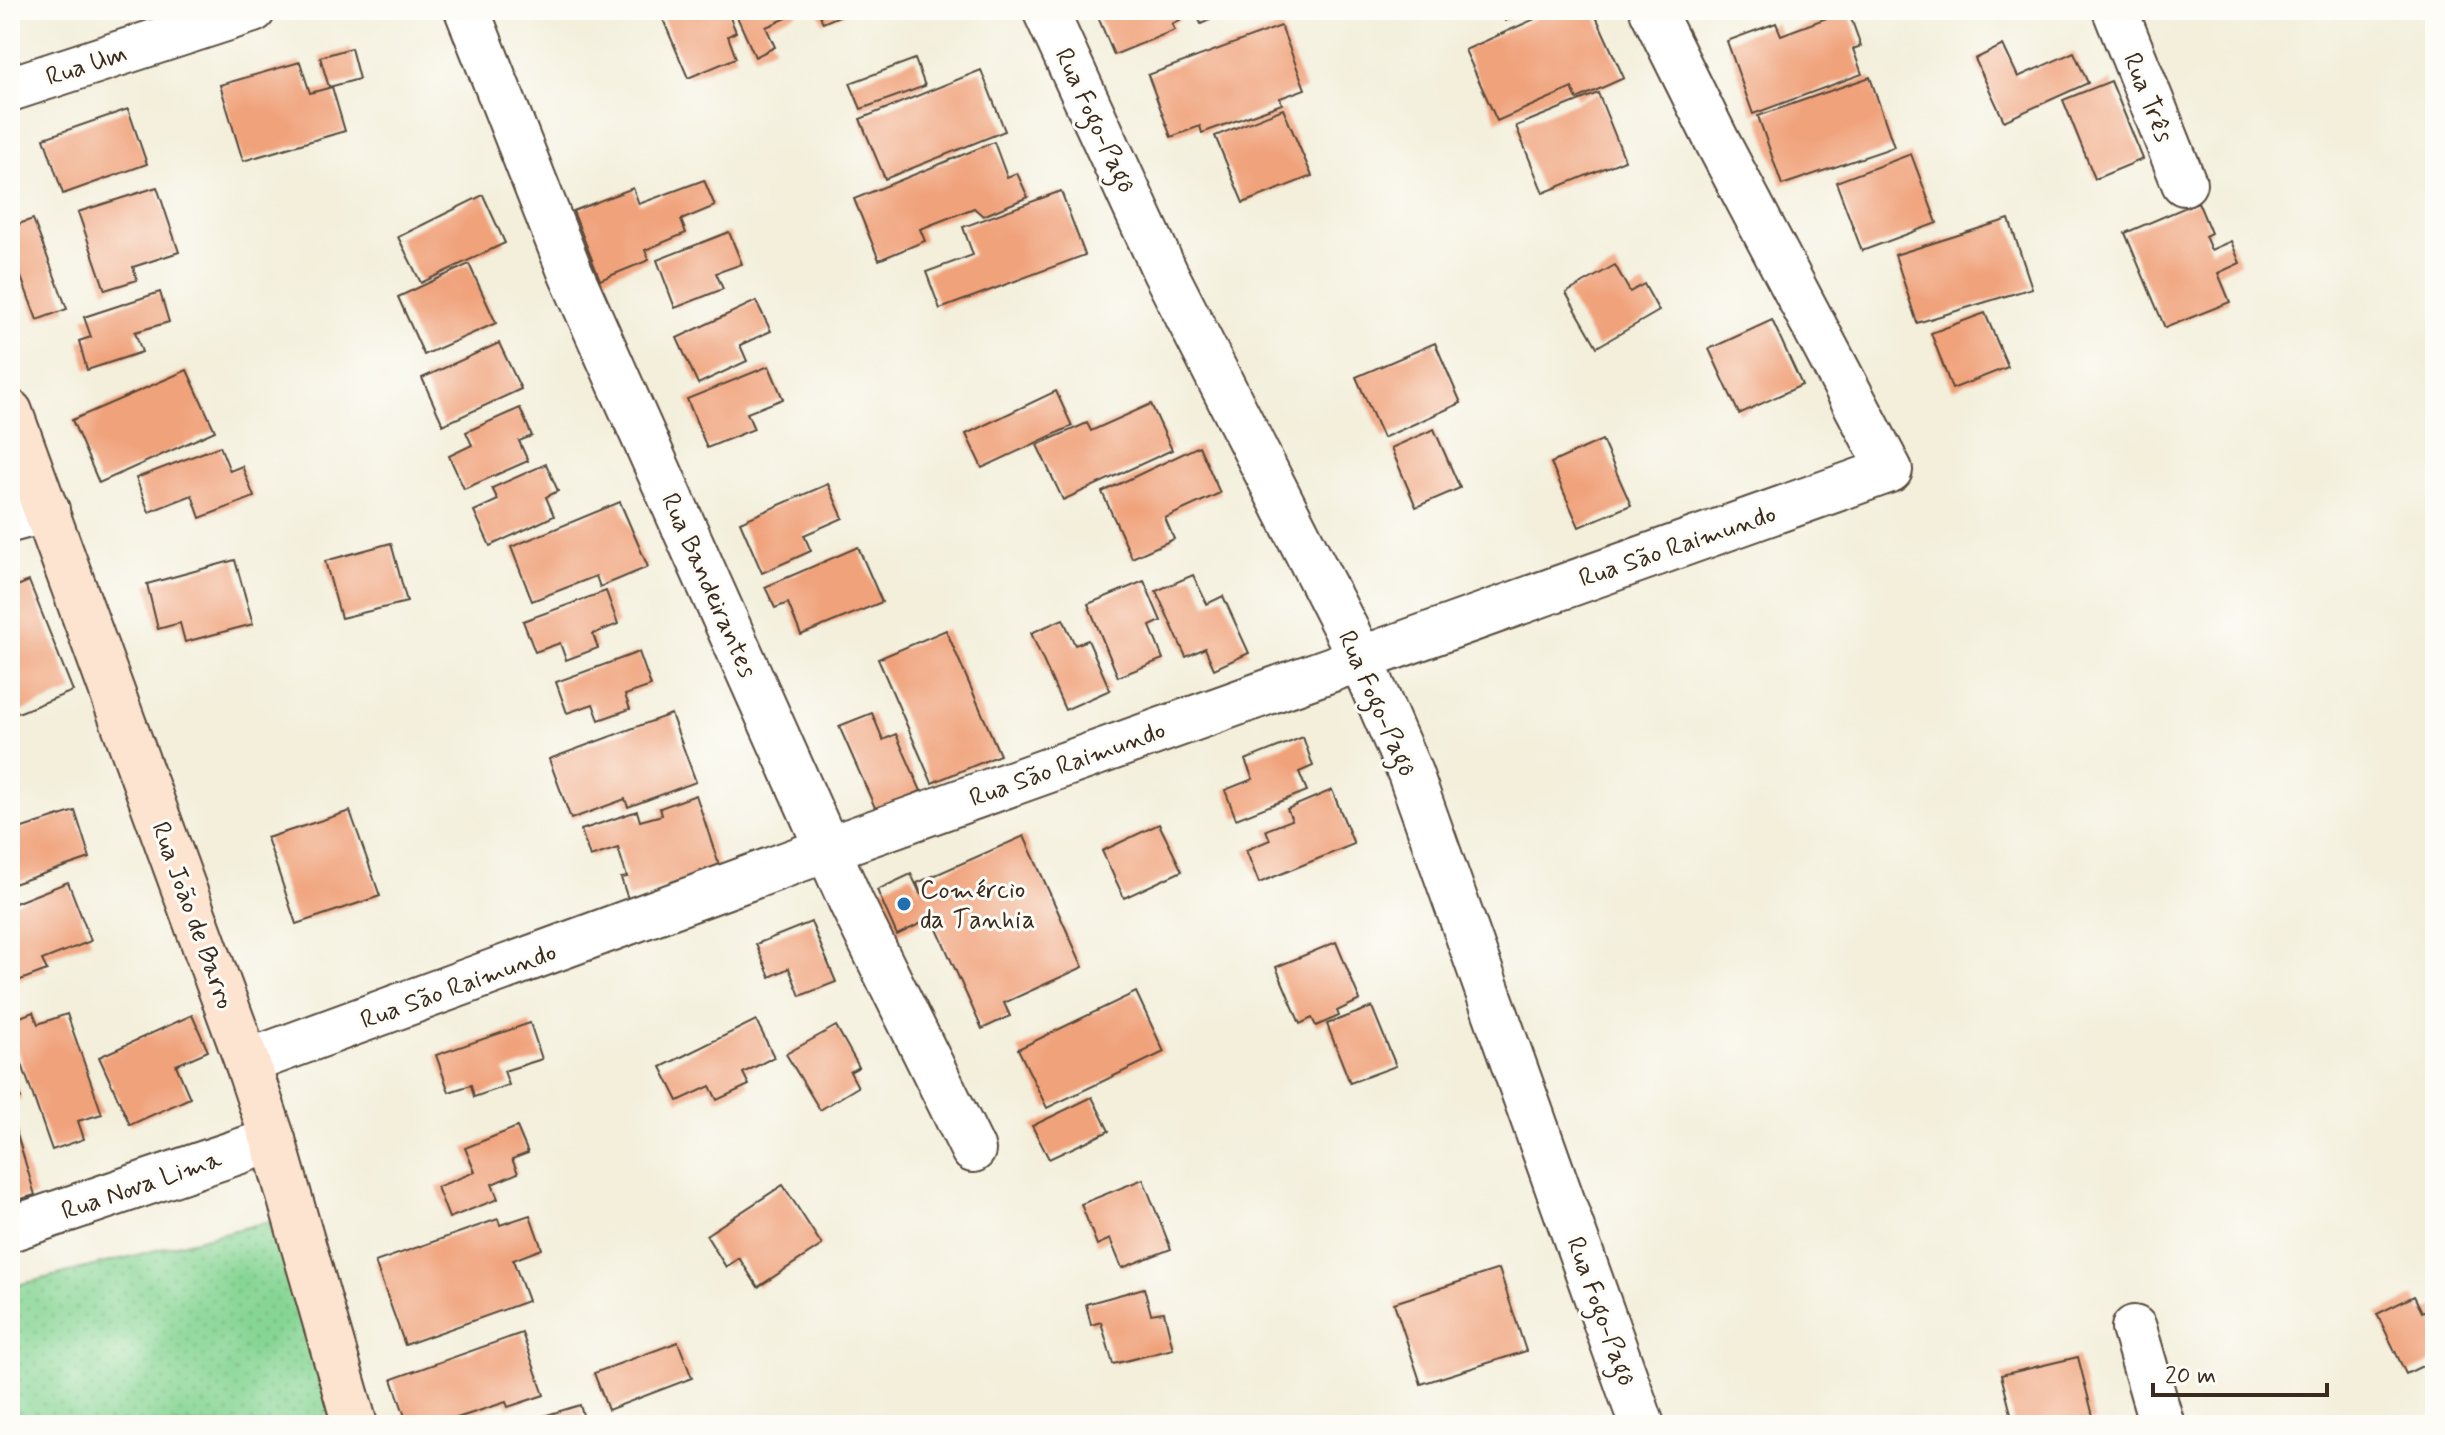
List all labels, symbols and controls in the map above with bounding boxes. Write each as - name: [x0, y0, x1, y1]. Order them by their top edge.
- street label: Rua Um: [42, 37, 131, 95]
- street label: Rua Fogo-Pagô: [1043, 43, 1143, 200]
- street label: Rua Três: [2114, 48, 2180, 147]
- street label: Rua Bandeirantes: [652, 488, 764, 684]
- street label: Rua São Raimundo: [1575, 497, 1781, 597]
- street label: Rua Fogo-Pagô: [1326, 625, 1424, 783]
- street label: Rua São Raimundo: [965, 714, 1170, 816]
- street label: Rua João de Barro: [142, 817, 242, 1014]
- place label: Comércio da Tanhia: [920, 874, 1035, 938]
- marker: Comércio da Tanhia: [895, 895, 913, 913]
- street label: Rua São Raimundo: [356, 936, 561, 1038]
- street label: Rua Nova Lima: [57, 1142, 227, 1229]
- street label: Rua Fogo-Pagô: [1555, 1232, 1643, 1392]
- scale bar: [2153, 1347, 2327, 1397]
- text: 20 m: [2165, 1361, 2216, 1392]

